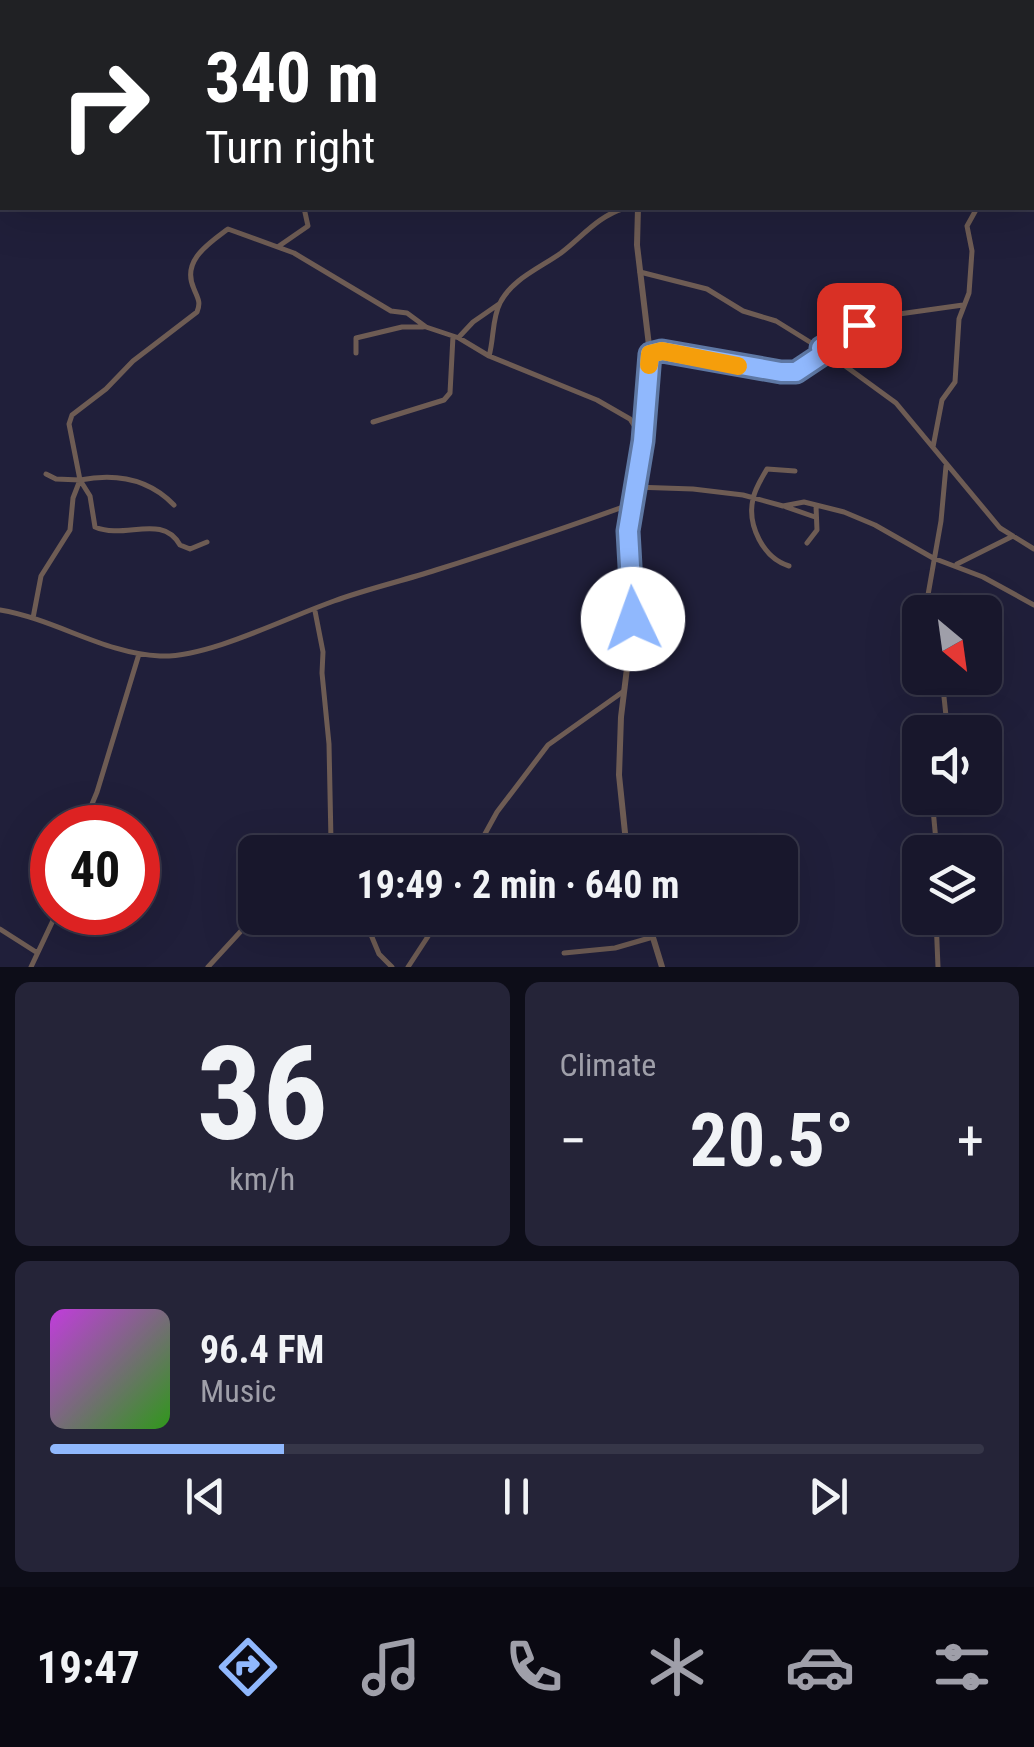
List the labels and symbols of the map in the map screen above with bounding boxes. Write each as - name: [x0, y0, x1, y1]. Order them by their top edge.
- pin: [817, 283, 902, 368]
- position arrow: [581, 567, 685, 671]
- north arrow: [902, 595, 1002, 695]
- speed limit sign: 40: [30, 805, 160, 935]

